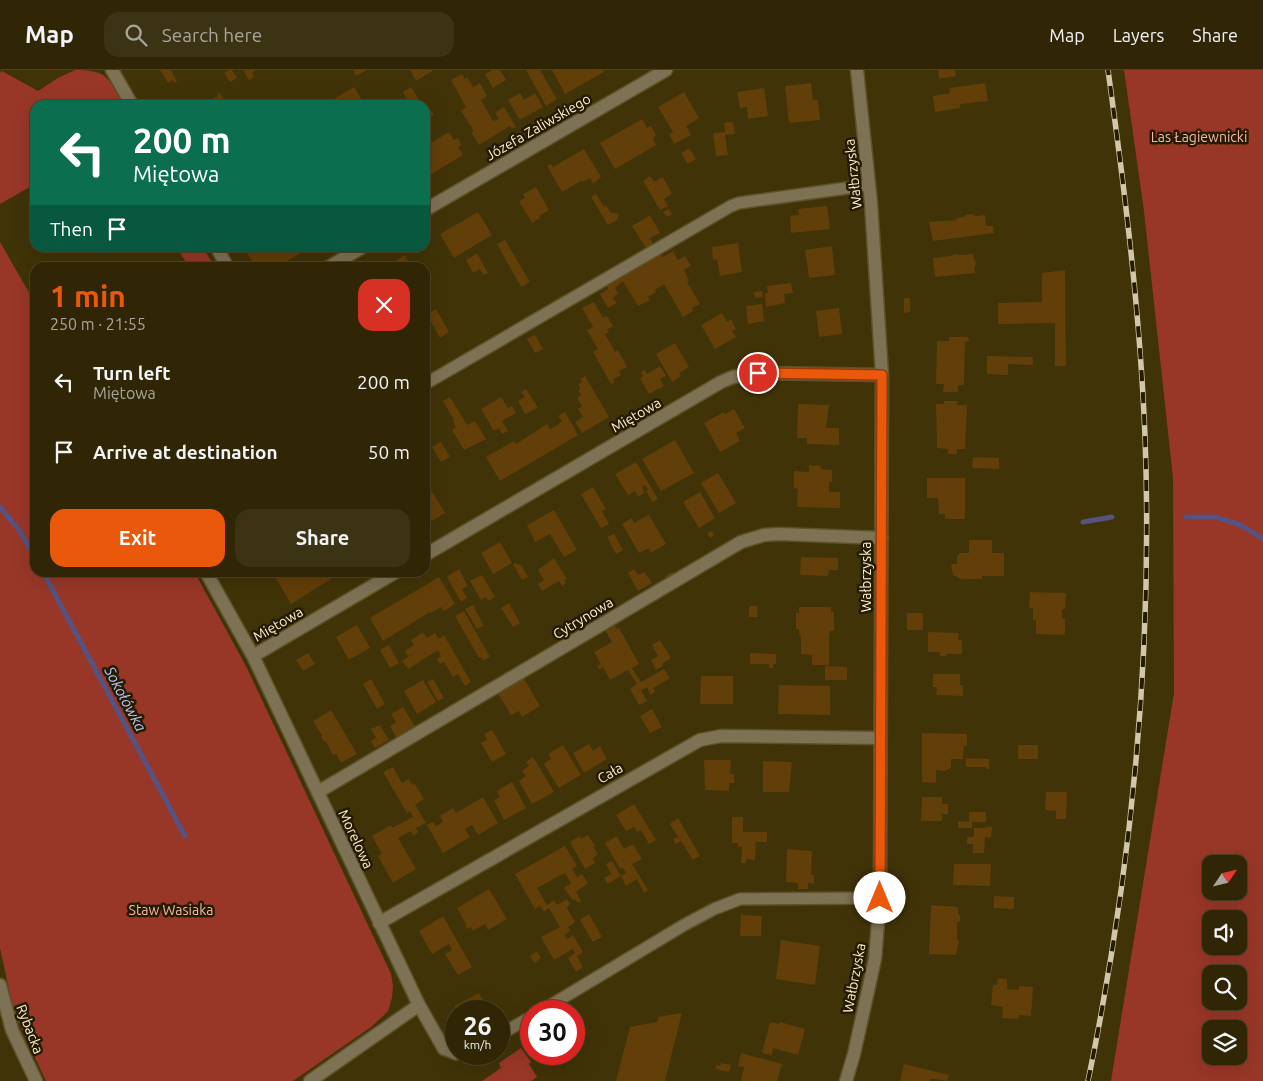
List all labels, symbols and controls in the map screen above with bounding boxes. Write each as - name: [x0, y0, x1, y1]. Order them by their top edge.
- search box: [104, 12, 454, 57]
- text: Map: [25, 21, 74, 48]
- icon: search: [122, 21, 150, 49]
- text: Search here: [162, 24, 262, 46]
- text: Map: [1049, 25, 1085, 45]
- text: Layers: [1113, 25, 1164, 45]
- text: Share: [1192, 25, 1238, 45]
- street label: Józefa Zaliwskiego: [483, 90, 593, 164]
- icon: left: [50, 120, 115, 185]
- text: 200 m: [133, 120, 231, 160]
- park label: Las Łagiewnicki: [1151, 129, 1247, 145]
- street label: Wałbrzyska: [841, 138, 865, 210]
- text: Miętowa: [133, 161, 219, 186]
- icon: arrive: [103, 215, 131, 243]
- text: Then: [50, 218, 93, 240]
- text: 1 min: [50, 279, 126, 313]
- button: close: [358, 279, 410, 331]
- text: 250 m · 21:55: [50, 315, 146, 333]
- pin: [737, 352, 779, 394]
- icon: arrive: [744, 359, 772, 387]
- text: Turn left: [93, 362, 171, 384]
- icon: left: [50, 368, 78, 396]
- text: 200 m: [357, 371, 410, 393]
- text: Miętowa: [93, 384, 156, 402]
- street label: Miętowa: [608, 394, 664, 436]
- icon: arrive: [50, 438, 78, 466]
- text: Arrive at destination: [93, 441, 278, 463]
- text: 50 m: [368, 441, 410, 463]
- button: Exit: [50, 509, 225, 567]
- button: Share: [235, 509, 410, 567]
- street label: Wałbrzyska: [858, 542, 874, 612]
- street label: Cytrynowa: [550, 594, 616, 642]
- street label: Miętowa: [250, 603, 306, 645]
- water label: Sokołówka: [101, 663, 150, 734]
- street label: Cała: [594, 759, 626, 787]
- street label: Morelowa: [335, 807, 377, 871]
- north arrow: [1202, 855, 1248, 900]
- map controls: [1202, 855, 1247, 1065]
- position arrow: [853, 871, 905, 923]
- park label: Staw Wasiaka: [129, 902, 213, 918]
- button: sound: [1202, 910, 1247, 955]
- street label: Wałbrzyska: [839, 942, 869, 1014]
- button: search: [1202, 965, 1247, 1010]
- speed limit sign: 30: [520, 1000, 585, 1065]
- street label: Rybacka: [13, 1002, 47, 1056]
- text: 26: [463, 1012, 492, 1040]
- button: layers: [1202, 1020, 1247, 1065]
- text: km/h: [464, 1038, 491, 1051]

